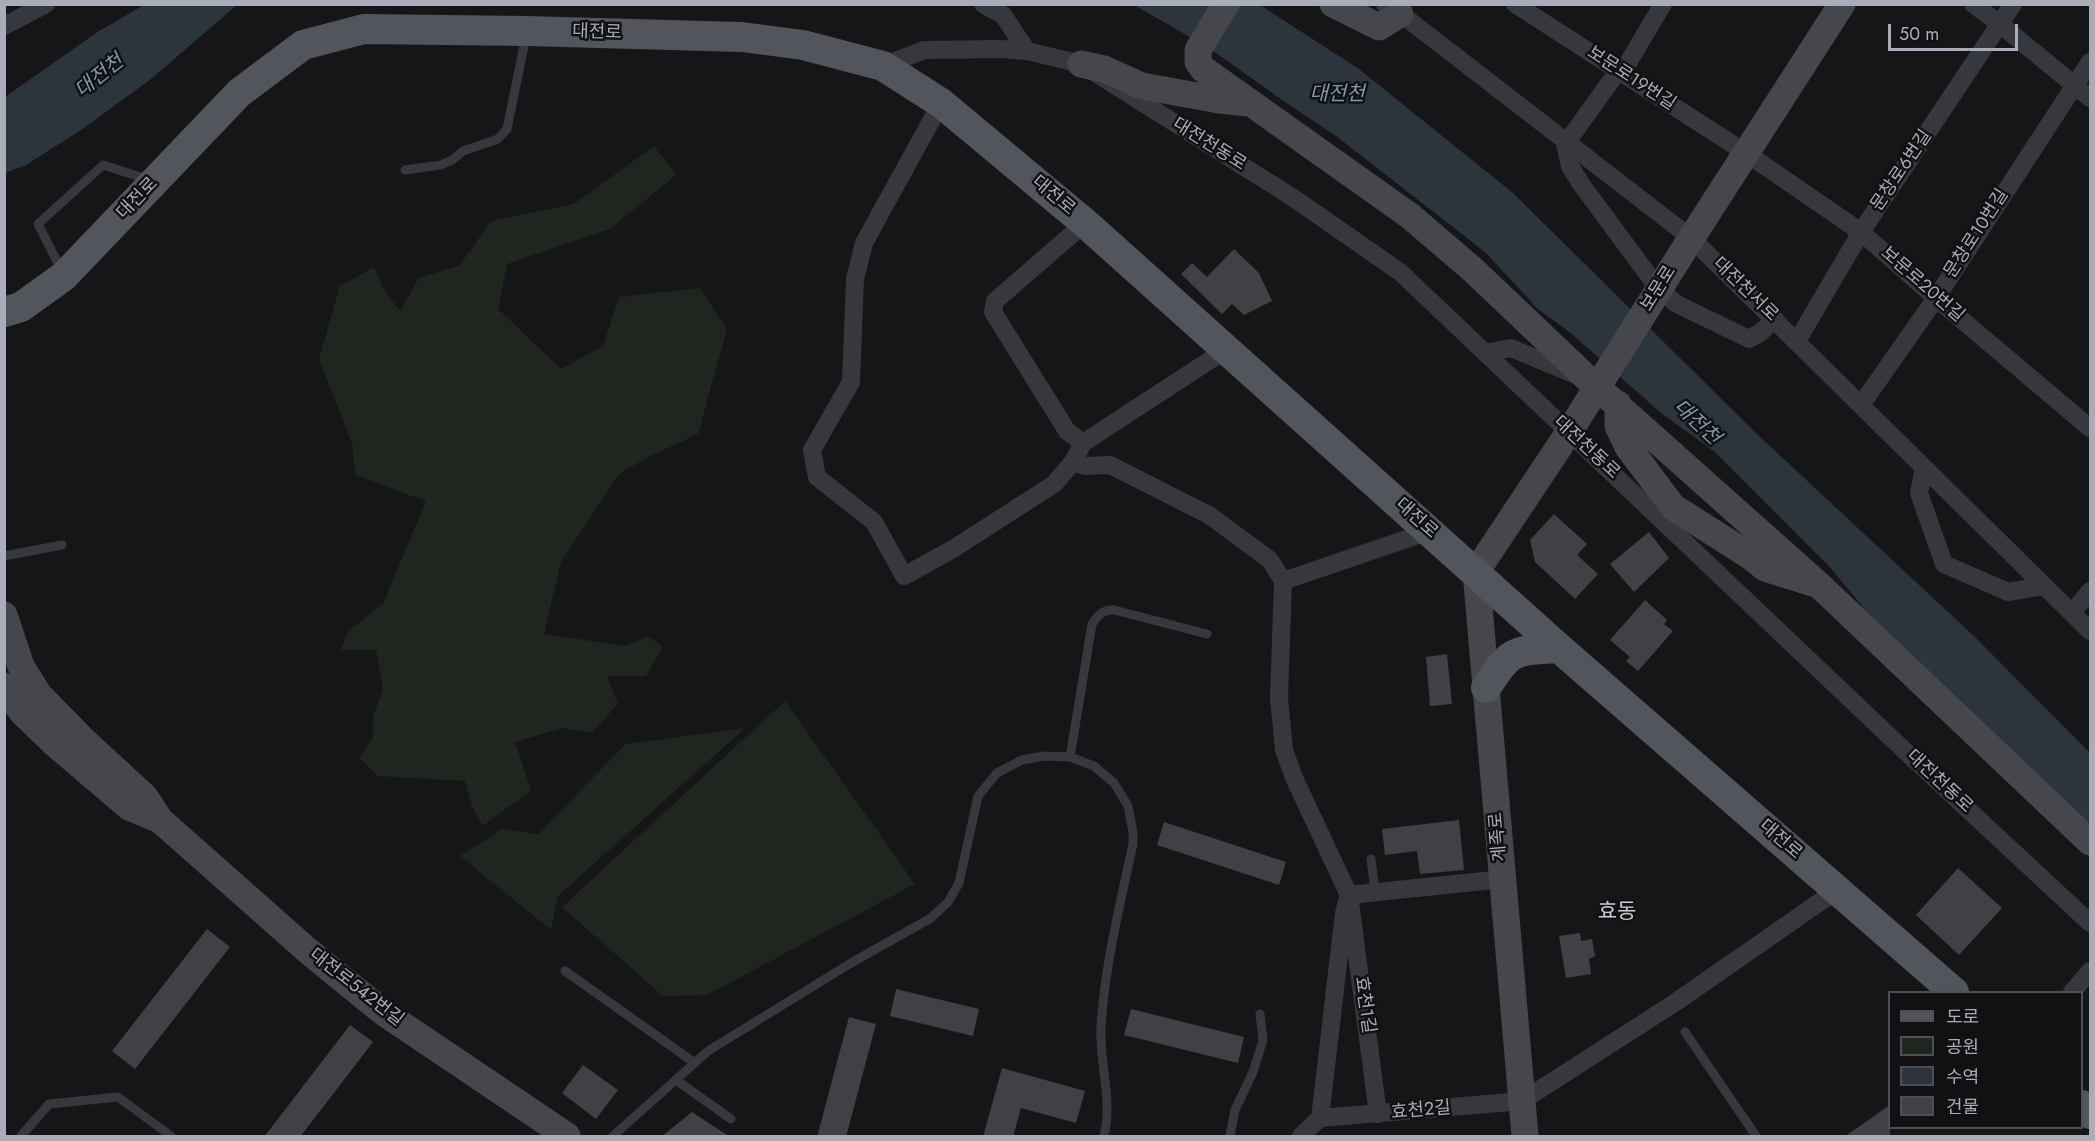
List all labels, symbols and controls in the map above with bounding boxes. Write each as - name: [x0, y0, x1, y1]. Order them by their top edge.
- scale bar: [1891, 12, 2022, 50]
- street label: 대전로: [572, 21, 622, 45]
- text: 50 m: [1899, 21, 1939, 47]
- street label: 보문로19번길: [1583, 42, 1679, 116]
- water label: 대전천: [71, 50, 129, 104]
- water label: 대전천: [1309, 83, 1365, 107]
- street label: 대전천동로: [1168, 114, 1250, 176]
- street label: 문창로6번길: [1867, 126, 1937, 216]
- street label: 대전로: [1027, 172, 1079, 220]
- street label: 대전로: [113, 174, 163, 224]
- street label: 문창로10번길: [1940, 185, 2014, 283]
- street label: 보문로20번길: [1876, 243, 1968, 327]
- street label: 대전천서로: [1708, 253, 1782, 327]
- street label: 보문로: [1637, 262, 1681, 316]
- water label: 대전천: [1668, 395, 1724, 451]
- street label: 대전천동로: [1548, 412, 1624, 484]
- street label: 대전로: [1390, 494, 1442, 544]
- street label: 대전천동로: [1901, 746, 1977, 818]
- street label: 계족로: [1486, 811, 1512, 863]
- street label: 대전로: [1754, 816, 1806, 864]
- district label: 효동: [1598, 900, 1636, 926]
- street label: 대전로542번길: [305, 944, 407, 1032]
- street label: 효천1길: [1349, 975, 1379, 1035]
- legend: [1888, 991, 2083, 1129]
- text: 도로: [1946, 1004, 1979, 1030]
- text: 공원: [1946, 1034, 1979, 1060]
- text: 수역: [1946, 1064, 1979, 1090]
- text: 건물: [1946, 1094, 1979, 1120]
- street label: 효천2길: [1390, 1098, 1452, 1124]

